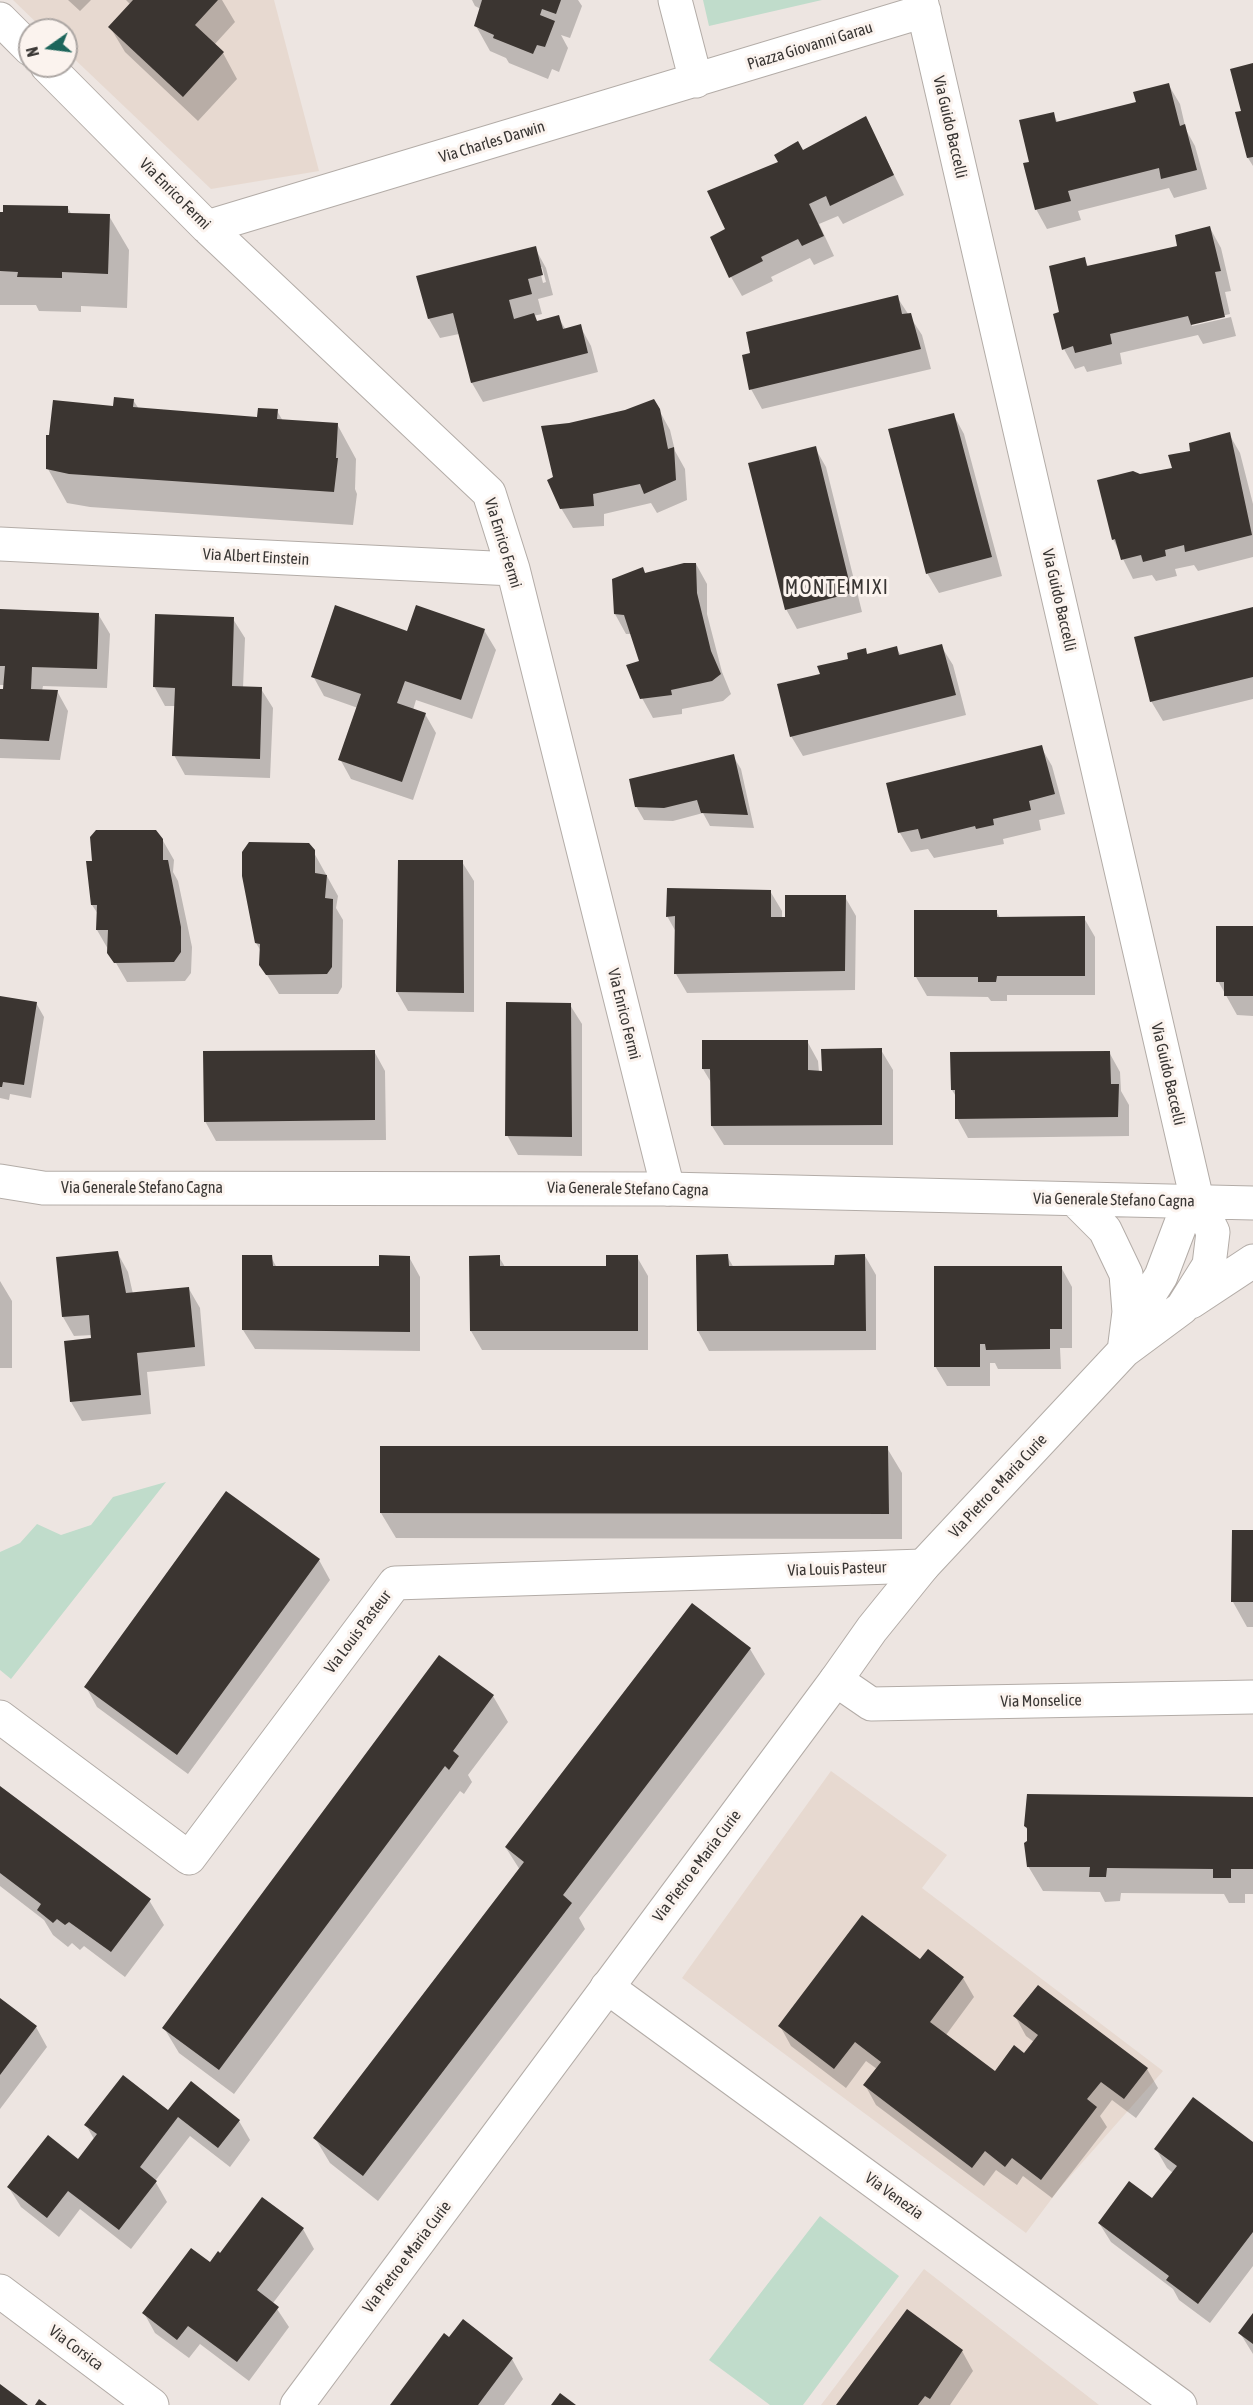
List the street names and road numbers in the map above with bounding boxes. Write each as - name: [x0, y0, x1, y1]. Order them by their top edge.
- street label: Piazza Giovanni Garau: [745, 18, 875, 74]
- street label: Via Guido Baccelli: [929, 74, 971, 180]
- street label: Via Charles Darwin: [437, 117, 547, 167]
- street label: Via Enrico Fermi: [135, 154, 215, 234]
- street label: Via Enrico Fermi: [480, 496, 526, 590]
- street label: Via Albert Einstein: [202, 545, 310, 569]
- street label: Via Guido Baccelli: [1038, 547, 1080, 653]
- street label: Via Enrico Fermi: [603, 967, 645, 1061]
- street label: Via Guido Baccelli: [1147, 1021, 1189, 1127]
- street label: Via Generale Stefano Cagna: [61, 1178, 223, 1198]
- street label: Via Generale Stefano Cagna: [547, 1178, 709, 1200]
- street label: Via Generale Stefano Cagna: [1033, 1189, 1195, 1211]
- street label: Via Pietro e Maria Curie: [945, 1430, 1051, 1542]
- street label: Via Louis Pasteur: [787, 1558, 887, 1580]
- street label: Via Louis Pasteur: [321, 1587, 395, 1677]
- street label: Via Monselice: [1000, 1691, 1082, 1711]
- street label: Via Pietro e Maria Curie: [649, 1806, 745, 1926]
- street label: Via Venezia: [861, 2168, 927, 2224]
- street label: Via Pietro e Maria Curie: [359, 2197, 455, 2317]
- street label: Via Corsica: [45, 2321, 107, 2375]

